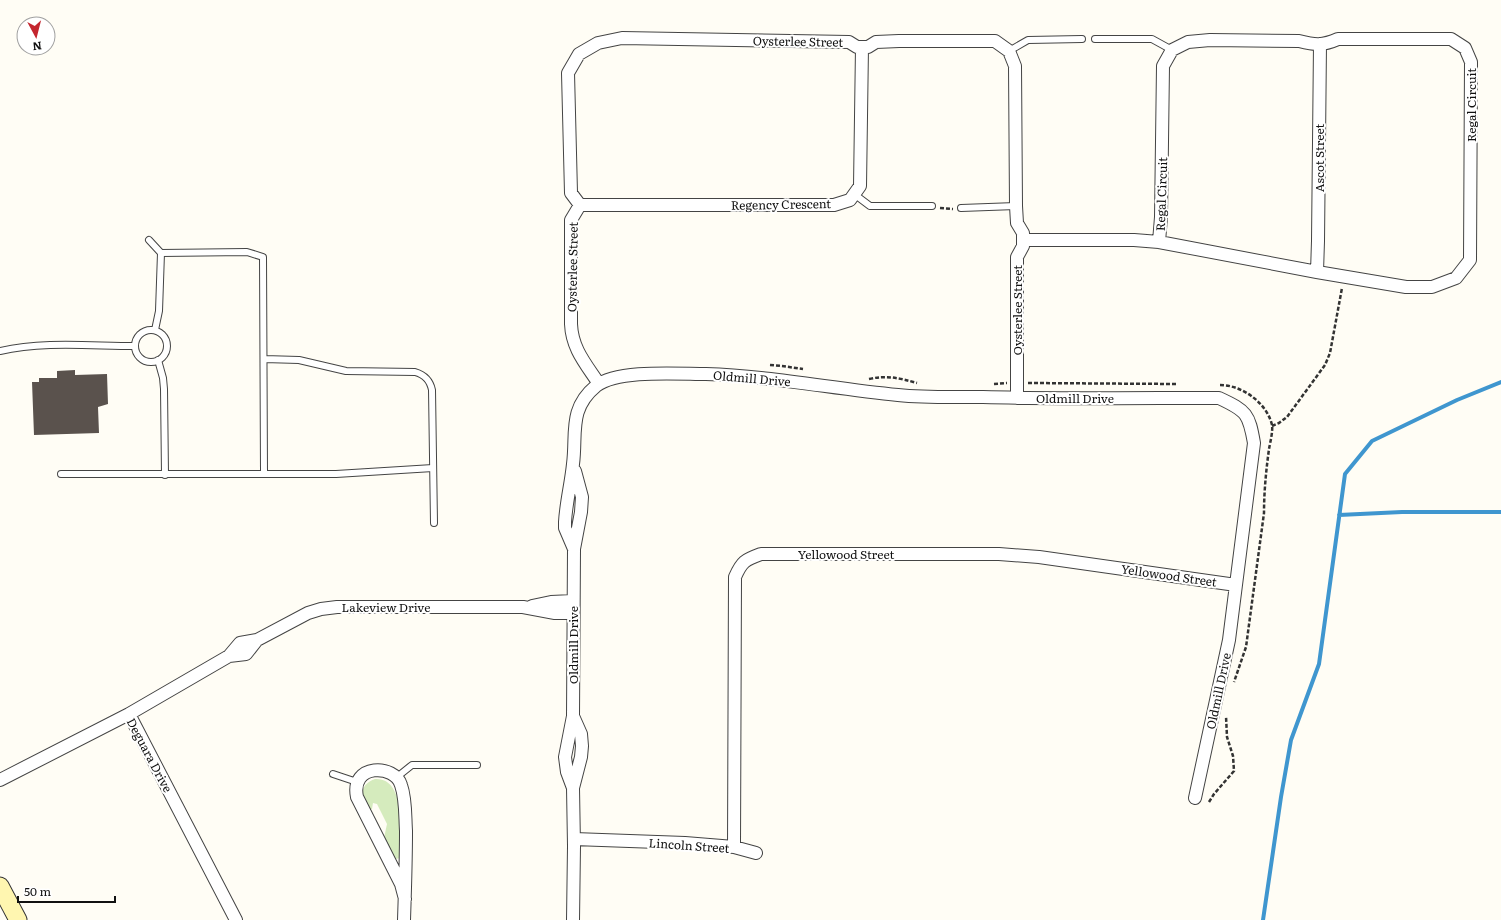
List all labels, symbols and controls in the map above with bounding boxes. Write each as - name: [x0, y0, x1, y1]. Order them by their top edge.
- north arrow: [16, 16, 56, 56]
- street label: Oysterlee Street: [753, 31, 843, 51]
- text: N: [32, 38, 43, 55]
- street label: Regal Circuit: [1462, 68, 1480, 142]
- street label: Ascot Street: [1310, 124, 1328, 192]
- street label: Regal Circuit: [1151, 157, 1171, 231]
- street label: Regency Crescent: [731, 194, 831, 214]
- street label: Oysterlee Street: [562, 222, 582, 312]
- street label: Oysterlee Street: [1008, 265, 1026, 355]
- street label: Oldmill Drive: [712, 366, 792, 390]
- street label: Oldmill Drive: [1036, 389, 1114, 407]
- street label: Yellowood Street: [798, 545, 894, 563]
- street label: Yellowood Street: [1120, 559, 1218, 591]
- street label: Lakeview Drive: [342, 598, 430, 616]
- street label: Oldmill Drive: [564, 606, 582, 684]
- street label: Oldmill Drive: [1201, 651, 1235, 731]
- street label: Deguara Drive: [123, 715, 177, 795]
- street label: Lincoln Street: [648, 833, 730, 857]
- scale bar: [18, 878, 115, 904]
- text: 50 m: [24, 882, 51, 900]

